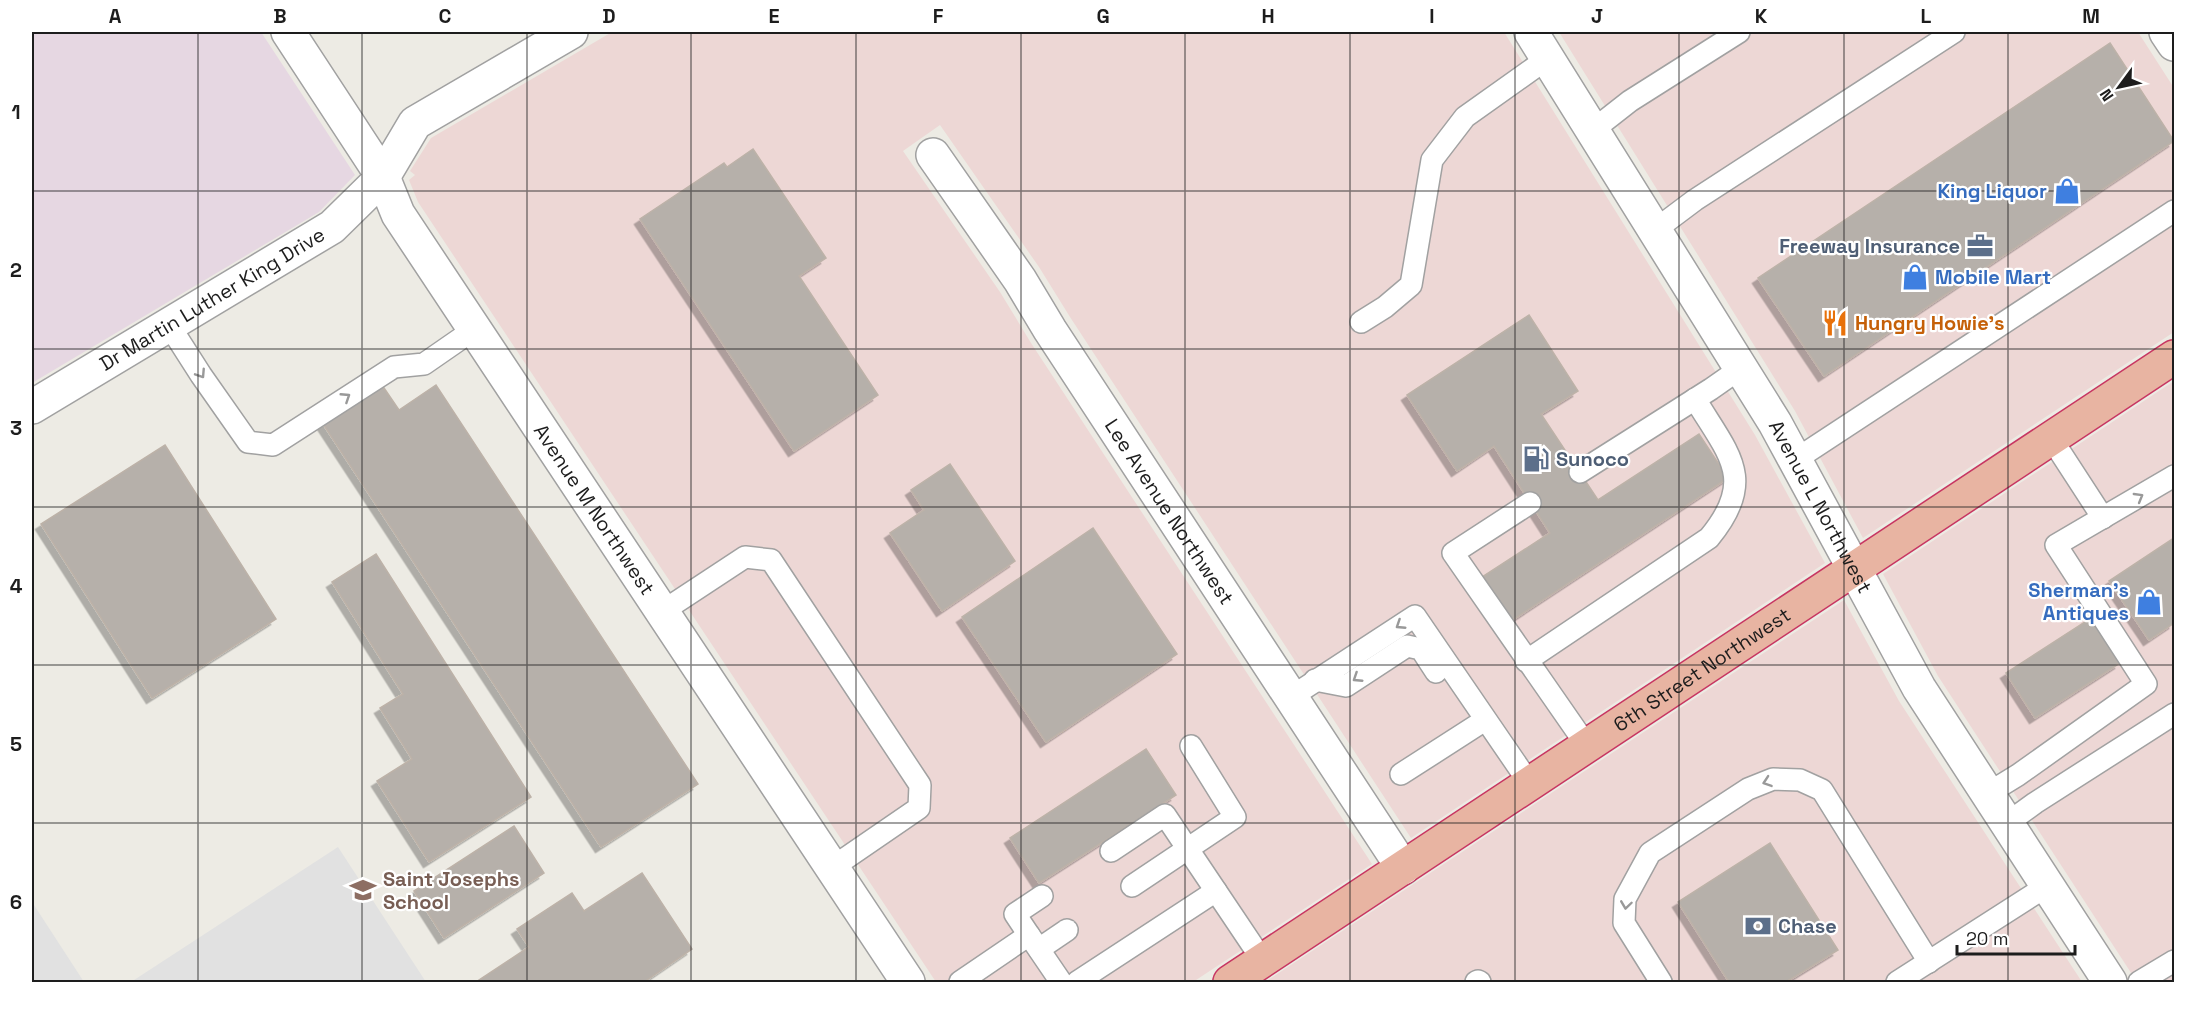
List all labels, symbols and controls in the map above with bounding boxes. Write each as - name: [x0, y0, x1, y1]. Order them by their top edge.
- text: A: [109, 3, 122, 29]
- text: B: [273, 3, 287, 29]
- text: C: [439, 3, 452, 29]
- text: D: [602, 3, 616, 29]
- text: E: [768, 3, 780, 29]
- text: F: [933, 3, 944, 29]
- text: G: [1096, 3, 1110, 29]
- text: H: [1261, 3, 1275, 29]
- text: I: [1429, 3, 1435, 29]
- text: J: [1591, 3, 1603, 29]
- text: K: [1755, 3, 1768, 29]
- text: L: [1921, 3, 1932, 29]
- text: M: [2082, 3, 2100, 29]
- north arrow: [2089, 57, 2149, 117]
- text: N: [2095, 85, 2119, 105]
- text: 1: [11, 99, 21, 125]
- shop icon: King Liquor: [2052, 176, 2082, 206]
- place label: King Liquor: [1938, 178, 2047, 204]
- street label: Dr Martin Luther King Drive: [95, 221, 329, 377]
- office icon: Freeway Insurance: [1965, 231, 1995, 261]
- place label: Freeway Insurance: [1779, 233, 1960, 259]
- text: 2: [10, 257, 22, 283]
- shop icon: Mobile Mart: [1900, 262, 1930, 292]
- place label: Mobile Mart: [1935, 264, 2051, 290]
- restaurant icon: Hungry Howie's: [1820, 308, 1850, 338]
- place label: Hungry Howie's: [1855, 310, 2004, 336]
- one-way arrow: [194, 367, 205, 378]
- one-way arrow: [340, 394, 351, 405]
- street label: Lee Avenue Northwest: [1099, 414, 1240, 610]
- text: 3: [10, 415, 22, 441]
- street label: Avenue L Northwest: [1763, 416, 1878, 598]
- street label: Avenue M Northwest: [528, 419, 660, 600]
- fuel station icon: Sunoco: [1521, 444, 1551, 474]
- place label: Sunoco: [1556, 446, 1629, 472]
- one-way arrow: [2133, 493, 2143, 505]
- text: 4: [10, 573, 23, 599]
- place label: Sherman’s Antiques: [2028, 577, 2129, 626]
- shop icon: Sherman’s Antiques: [2134, 587, 2164, 617]
- street label: 6th Street Northwest: [1608, 602, 1795, 737]
- one-way arrow: [1396, 618, 1406, 630]
- one-way arrow: [1353, 671, 1364, 682]
- text: 5: [10, 731, 22, 757]
- one-way arrow: [1762, 775, 1772, 788]
- place label: Saint Josephs School: [383, 866, 520, 915]
- school or university icon: Saint Josephs School: [348, 875, 378, 905]
- text: 6: [10, 889, 22, 915]
- one-way arrow: [1620, 900, 1632, 910]
- bank icon: Chase: [1743, 911, 1773, 941]
- place label: Chase: [1778, 913, 1837, 939]
- scale bar: [1957, 918, 2076, 956]
- text: 20 m: [1966, 927, 2009, 950]

